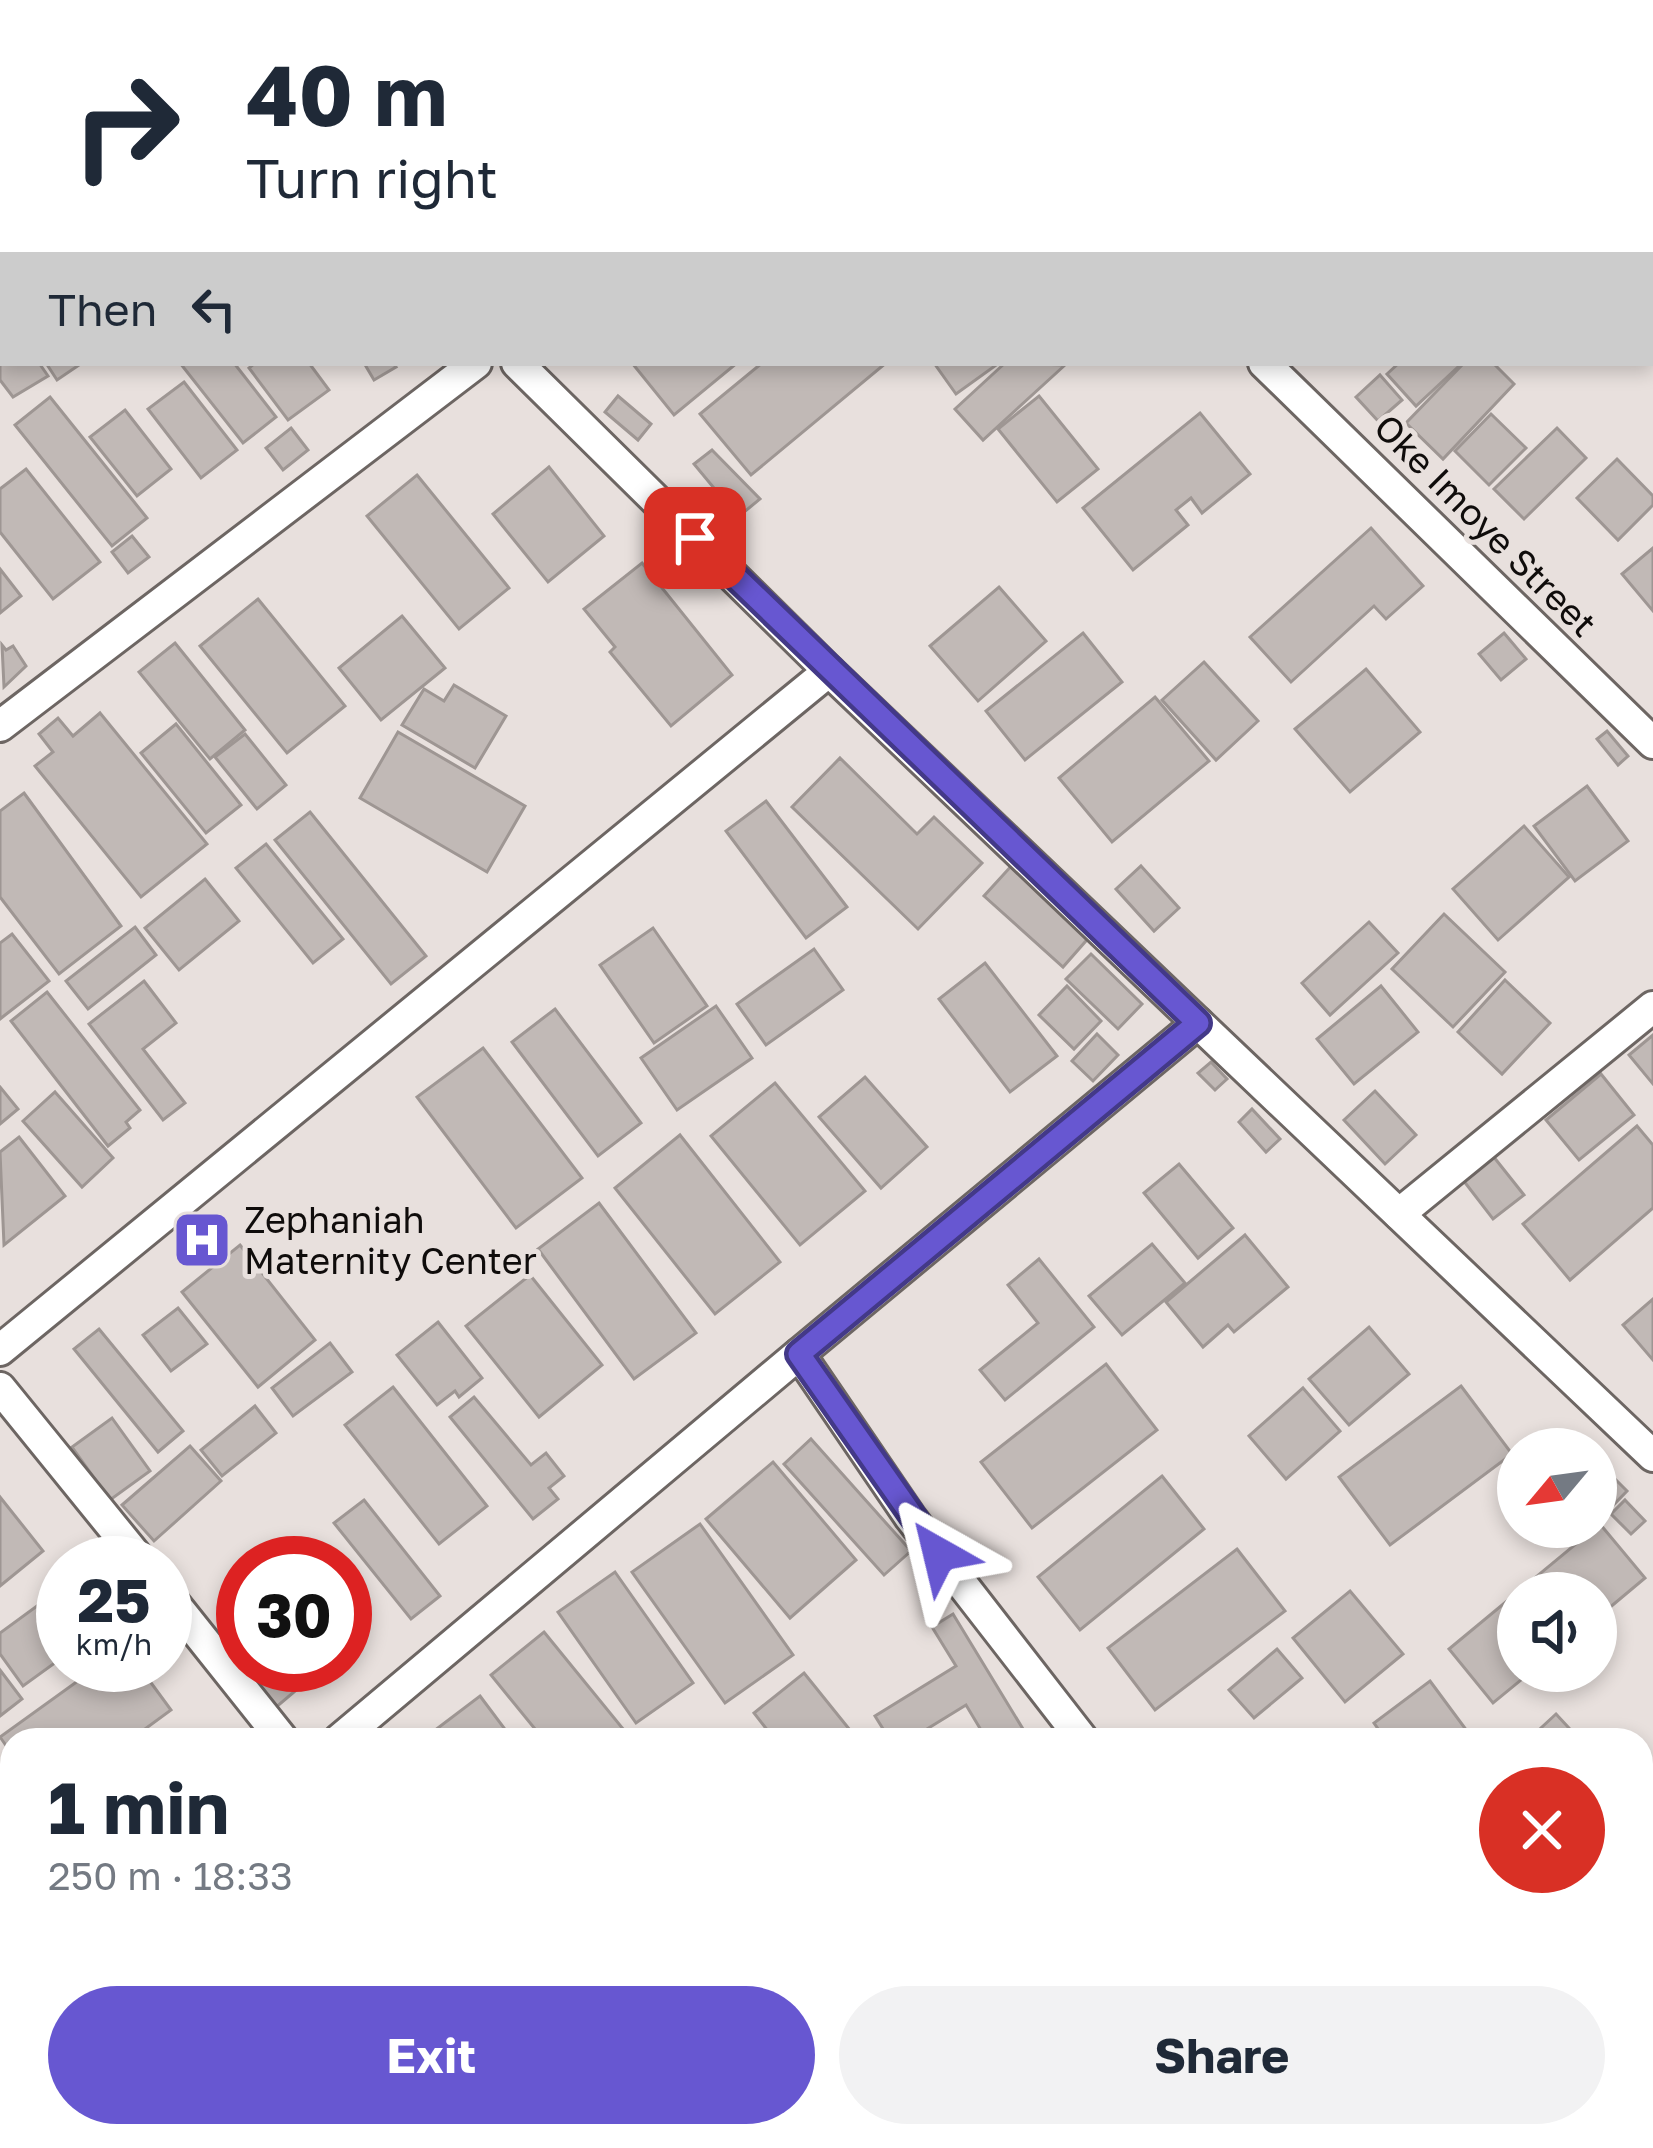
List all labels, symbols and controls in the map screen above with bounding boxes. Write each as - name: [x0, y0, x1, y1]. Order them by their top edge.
- text: 40 m: [246, 44, 448, 144]
- icon: right: [48, 48, 204, 204]
- text: Turn right: [246, 145, 498, 210]
- icon: left: [181, 276, 247, 342]
- text: Then: [48, 282, 157, 336]
- street label: Oke Imoye Street: [1366, 405, 1606, 645]
- pin: [644, 487, 746, 589]
- icon: arrive: [662, 505, 728, 571]
- place label: Zephaniah Maternity Center: [244, 1198, 537, 1282]
- hospital icon: Zephaniah Maternity Center: [171, 1209, 233, 1271]
- north arrow: [1497, 1428, 1617, 1548]
- map controls: [1497, 1428, 1617, 1692]
- position arrow: [876, 1491, 1002, 1617]
- speed limit sign: 30: [216, 1536, 372, 1692]
- text: 25: [77, 1563, 151, 1635]
- button: sound: [1497, 1572, 1617, 1692]
- text: km/h: [76, 1626, 152, 1662]
- text: 1 min: [48, 1763, 229, 1850]
- button: close: [1479, 1767, 1605, 1893]
- text: 250 m · 18:33: [48, 1852, 293, 1899]
- button: Exit: [48, 1986, 815, 2124]
- button: Share: [839, 1986, 1605, 2124]

